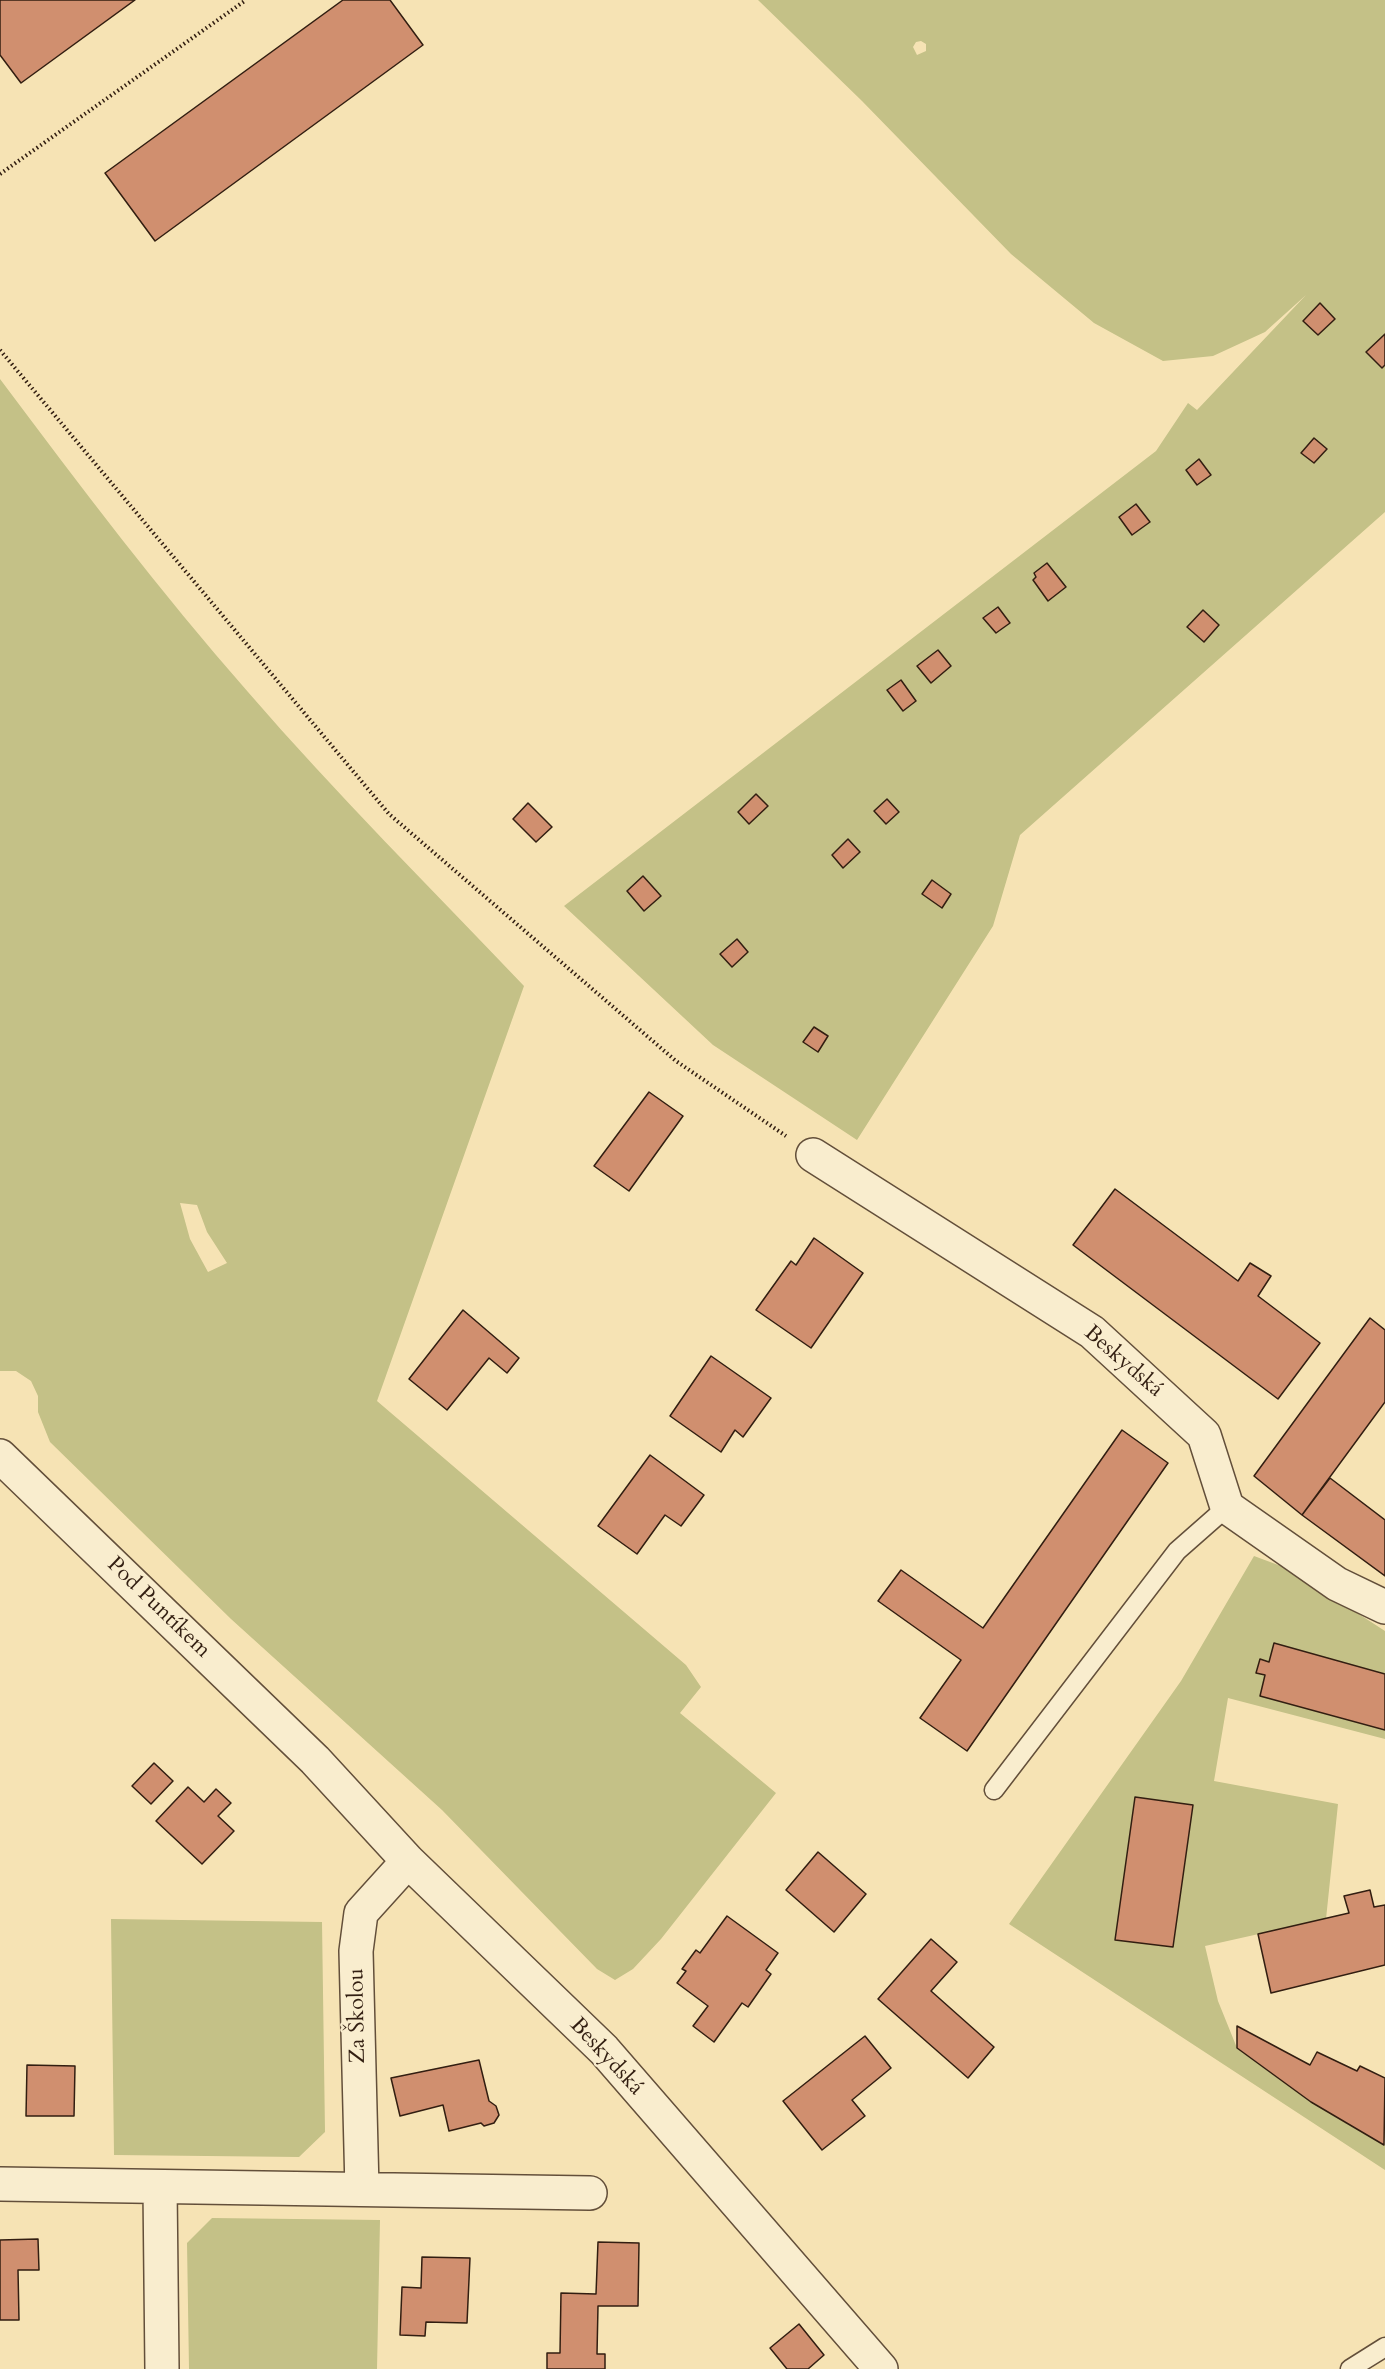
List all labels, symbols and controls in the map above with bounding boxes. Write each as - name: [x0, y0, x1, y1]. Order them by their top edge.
- street label: Beskydská: [1078, 1321, 1168, 1403]
- street label: Pod Puntíkem: [101, 1552, 215, 1664]
- street label: Za Školou: [344, 1968, 372, 2064]
- street label: Beskydská: [564, 2013, 648, 2101]

